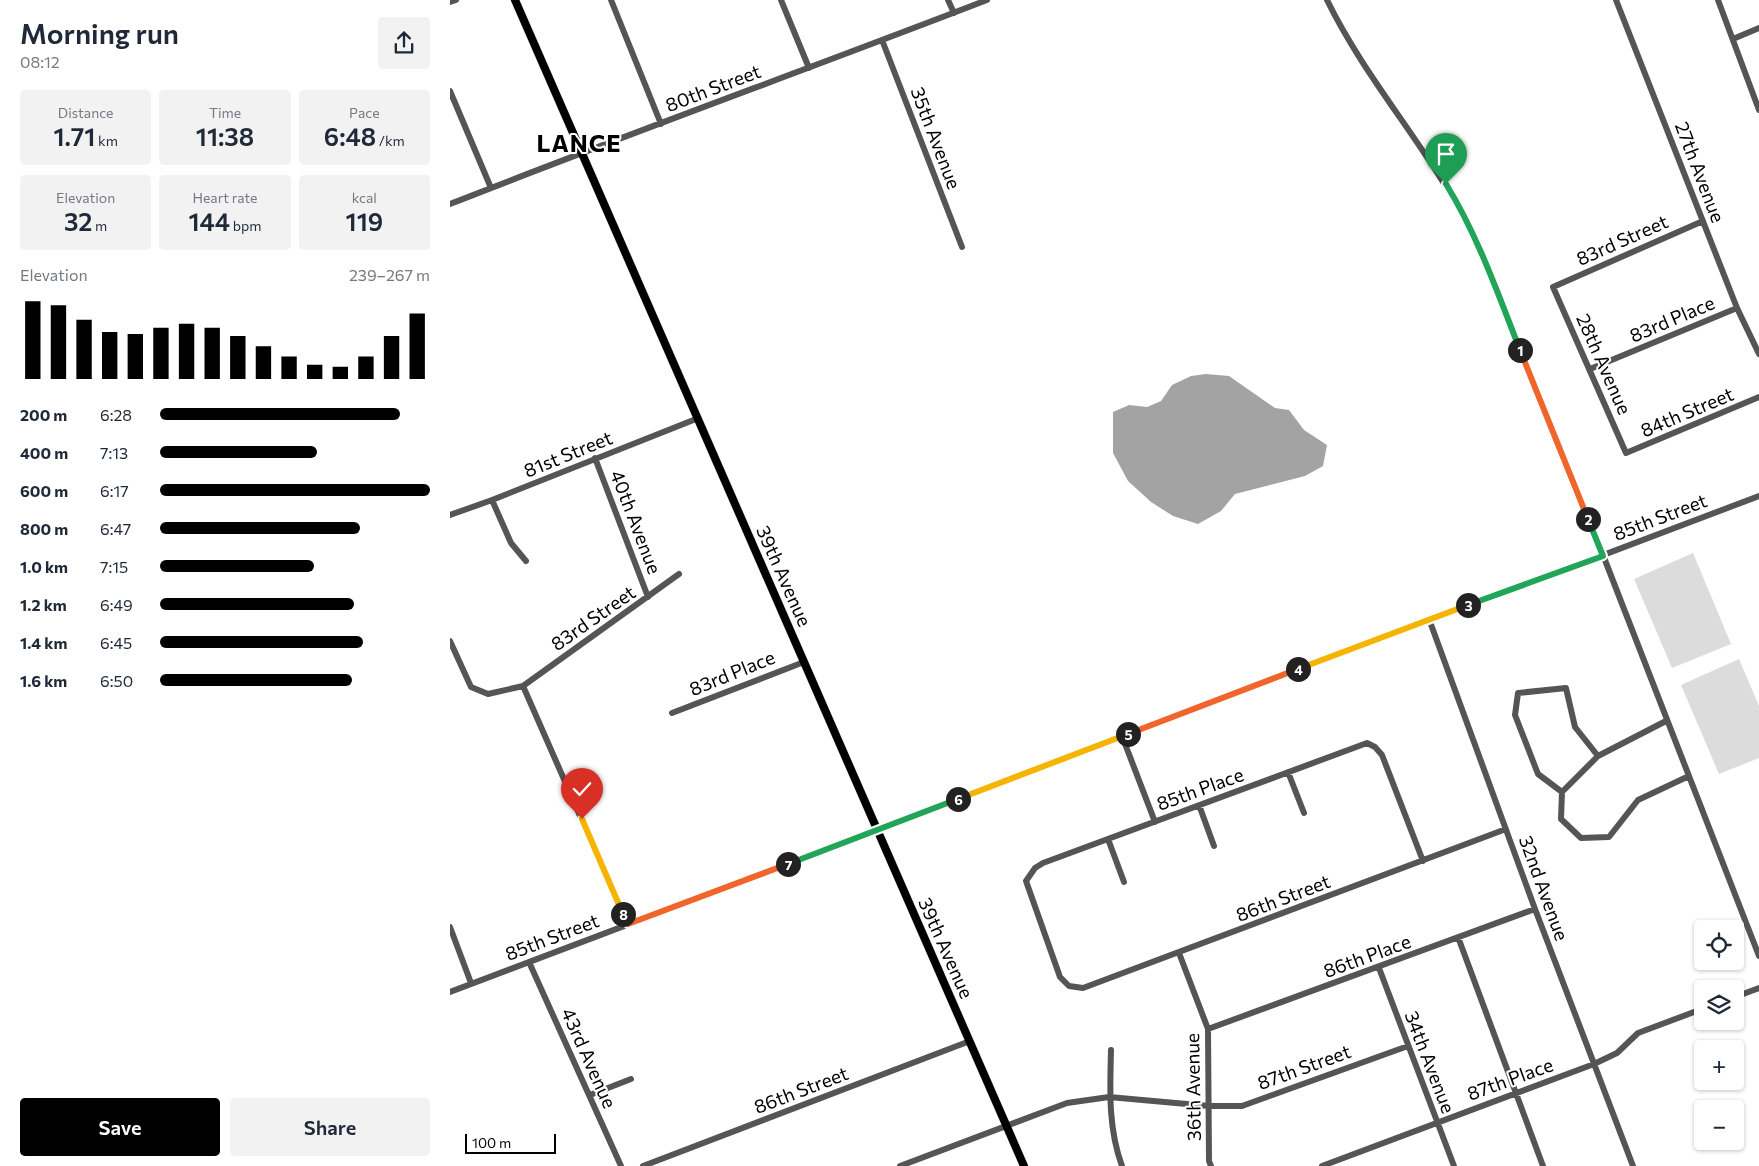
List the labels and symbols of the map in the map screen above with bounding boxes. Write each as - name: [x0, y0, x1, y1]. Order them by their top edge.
- street label: 80th Street: [662, 59, 764, 116]
- street label: 35th Avenue: [906, 84, 966, 192]
- street label: 27th Avenue: [1671, 118, 1730, 226]
- district label: LANCE: [537, 128, 621, 157]
- pin: [1425, 133, 1467, 184]
- street label: 83rd Street: [1572, 209, 1671, 270]
- street label: 83rd Place: [1626, 290, 1718, 347]
- street label: 28th Avenue: [1572, 310, 1637, 418]
- pin: 1: [1508, 338, 1532, 362]
- street label: 84th Street: [1637, 382, 1737, 441]
- street label: 81st Street: [520, 425, 616, 482]
- street label: 40th Avenue: [606, 467, 667, 577]
- street label: 85th Street: [1610, 488, 1710, 545]
- pin: 2: [1576, 506, 1600, 532]
- street label: 39th Avenue: [752, 522, 817, 630]
- street label: 83rd Street: [546, 580, 640, 655]
- pin: 3: [1456, 592, 1480, 618]
- street label: 83rd Place: [686, 645, 778, 700]
- pin: 4: [1286, 656, 1310, 682]
- pin: 5: [1116, 722, 1140, 746]
- street label: 85th Place: [1153, 762, 1246, 815]
- pin: [561, 768, 603, 819]
- pin: 6: [946, 786, 970, 812]
- street label: 32nd Avenue: [1515, 832, 1574, 944]
- pin: 7: [776, 852, 800, 876]
- street label: 86th Street: [1232, 869, 1333, 926]
- street label: 39th Avenue: [914, 894, 979, 1002]
- pin: 8: [610, 902, 636, 926]
- street label: 85th Street: [502, 908, 602, 965]
- street label: 86th Place: [1320, 929, 1414, 982]
- street label: 43rd Avenue: [557, 1004, 622, 1112]
- street label: 34th Avenue: [1400, 1007, 1461, 1116]
- street label: 36th Avenue: [1180, 1033, 1205, 1141]
- street label: 87th Street: [1254, 1039, 1354, 1094]
- street label: 87th Place: [1464, 1052, 1556, 1105]
- street label: 86th Street: [750, 1061, 851, 1118]
- scale bar: [465, 1131, 556, 1154]

